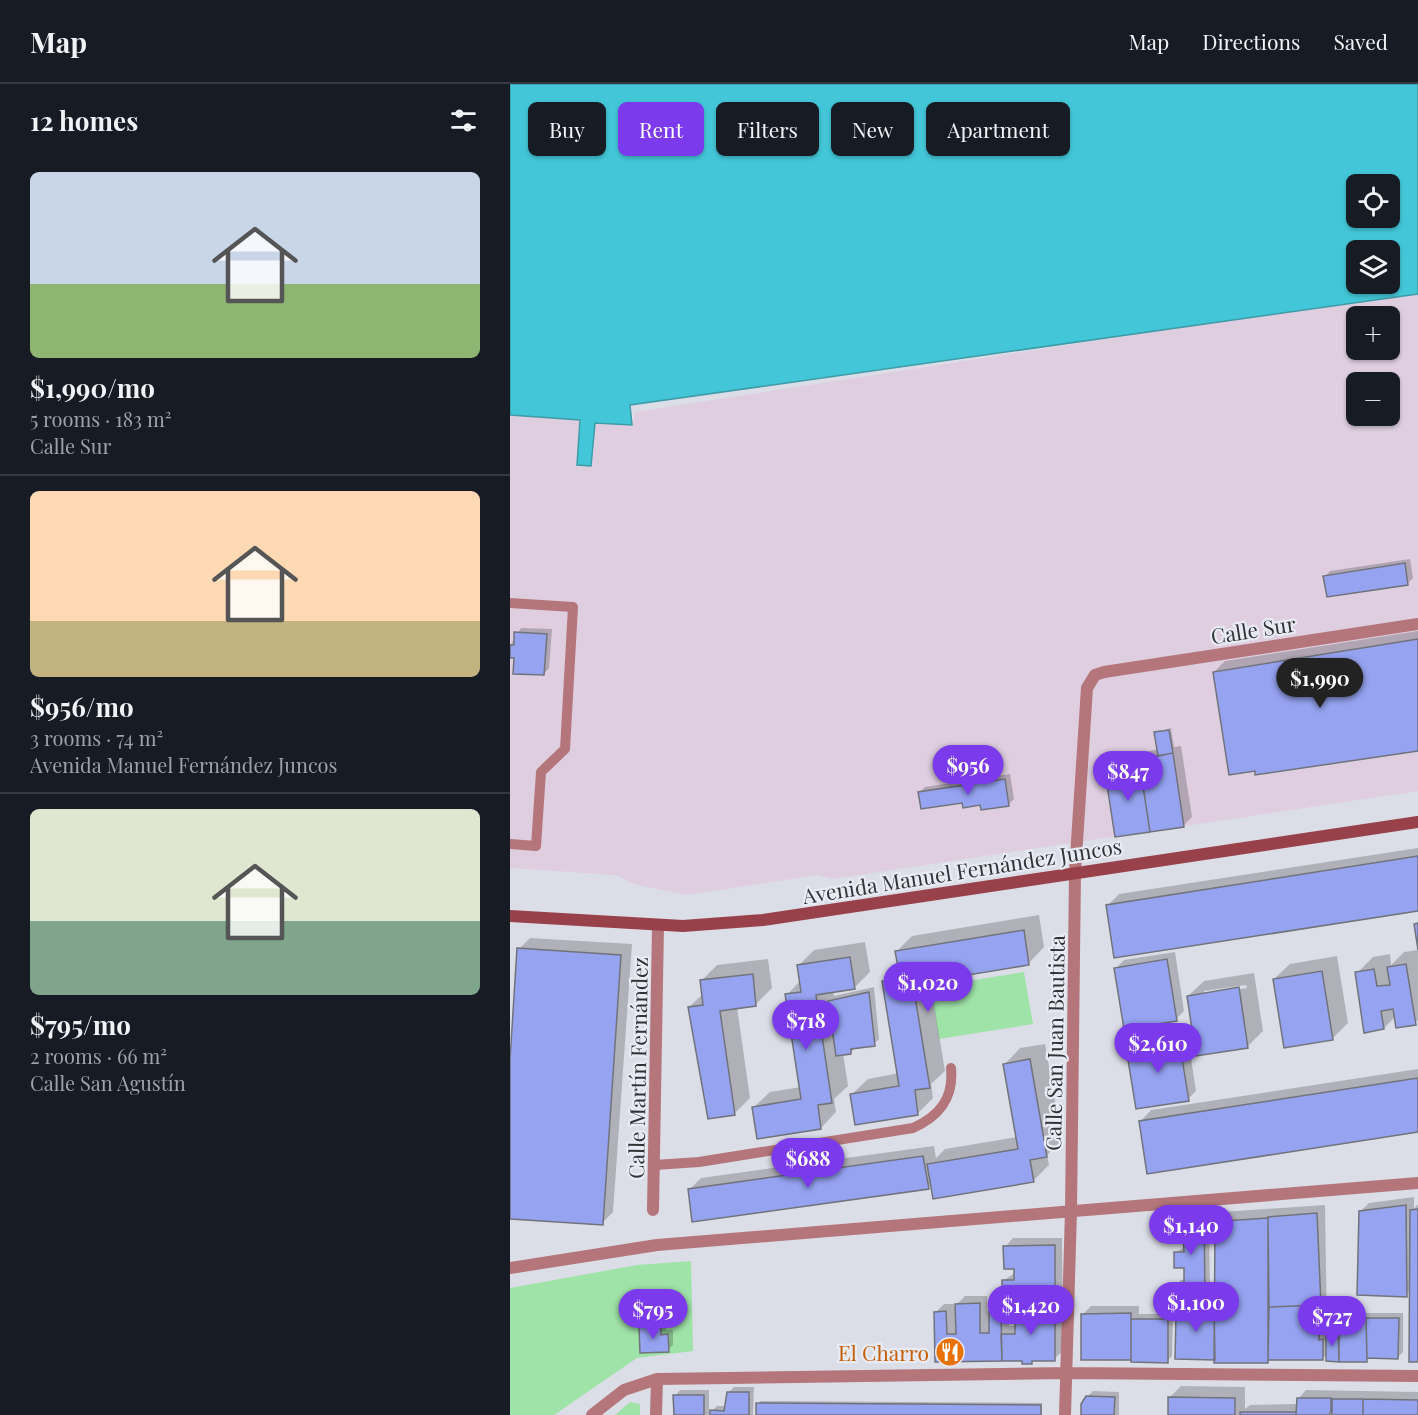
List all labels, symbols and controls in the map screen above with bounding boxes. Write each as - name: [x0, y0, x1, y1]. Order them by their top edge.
- text: Map: [30, 23, 87, 60]
- text: Map: [1128, 27, 1169, 55]
- text: Directions: [1202, 27, 1300, 55]
- text: Saved: [1333, 27, 1388, 55]
- chip: Buy: [528, 102, 606, 156]
- chip: Rent: [618, 102, 704, 156]
- chip: Filters: [716, 102, 819, 156]
- chip: New: [831, 102, 914, 156]
- chip: Apartment: [926, 102, 1070, 156]
- text: 12 homes: [30, 103, 138, 138]
- icon: filters: [447, 104, 480, 137]
- map controls: [1346, 174, 1400, 426]
- button: locate: [1346, 174, 1400, 228]
- icon: home: [201, 211, 309, 319]
- button: layers: [1346, 240, 1400, 294]
- button: +: [1346, 306, 1400, 360]
- text: $1,990/mo: [30, 370, 155, 405]
- button: −: [1346, 372, 1400, 426]
- text: 5 rooms · 183 m²: [30, 405, 171, 432]
- text: Calle Sur: [30, 432, 111, 459]
- icon: home: [201, 530, 309, 638]
- street label: Calle Sur: [1209, 608, 1298, 650]
- pin: $1,990: [1271, 658, 1369, 709]
- text: $1,990: [1290, 664, 1350, 691]
- text: $956/mo: [30, 689, 134, 724]
- text: 3 rooms · 74 m²: [30, 724, 163, 751]
- pin: $956: [932, 745, 1004, 796]
- text: Avenida Manuel Fernández Juncos: [30, 751, 338, 778]
- text: $956: [947, 751, 989, 778]
- pin: $847: [1092, 751, 1164, 802]
- text: $847: [1107, 757, 1149, 784]
- street label: Avenida Manuel Fernández Juncos: [799, 831, 1124, 909]
- icon: home: [201, 848, 309, 956]
- street label: Calle San Juan Bautista: [1038, 934, 1070, 1151]
- street label: Calle Martín Fernández: [621, 957, 653, 1179]
- pin: $1,020: [879, 962, 977, 1013]
- text: $1,020: [898, 968, 958, 995]
- pin: $718: [770, 1000, 842, 1051]
- text: $718: [786, 1006, 826, 1033]
- text: $795/mo: [30, 1007, 131, 1042]
- pin: $2,610: [1109, 1023, 1207, 1074]
- text: $2,610: [1128, 1029, 1188, 1056]
- text: 2 rooms · 66 m²: [30, 1042, 167, 1069]
- text: Calle San Agustín: [30, 1069, 186, 1096]
- pin: $688: [772, 1138, 844, 1189]
- text: $688: [785, 1144, 831, 1171]
- pin: $1,140: [1142, 1205, 1240, 1256]
- text: $1,140: [1163, 1211, 1219, 1238]
- pin: $1,100: [1147, 1282, 1245, 1333]
- pin: $1,420: [982, 1285, 1080, 1336]
- text: $1,100: [1167, 1288, 1225, 1315]
- pin: $795: [617, 1289, 689, 1340]
- text: $1,420: [1002, 1291, 1060, 1318]
- text: $795: [633, 1295, 673, 1322]
- pin: $727: [1296, 1296, 1368, 1347]
- text: $727: [1312, 1302, 1352, 1329]
- restaurant icon: El Charro: [934, 1336, 966, 1368]
- place label: El Charro: [838, 1338, 929, 1366]

